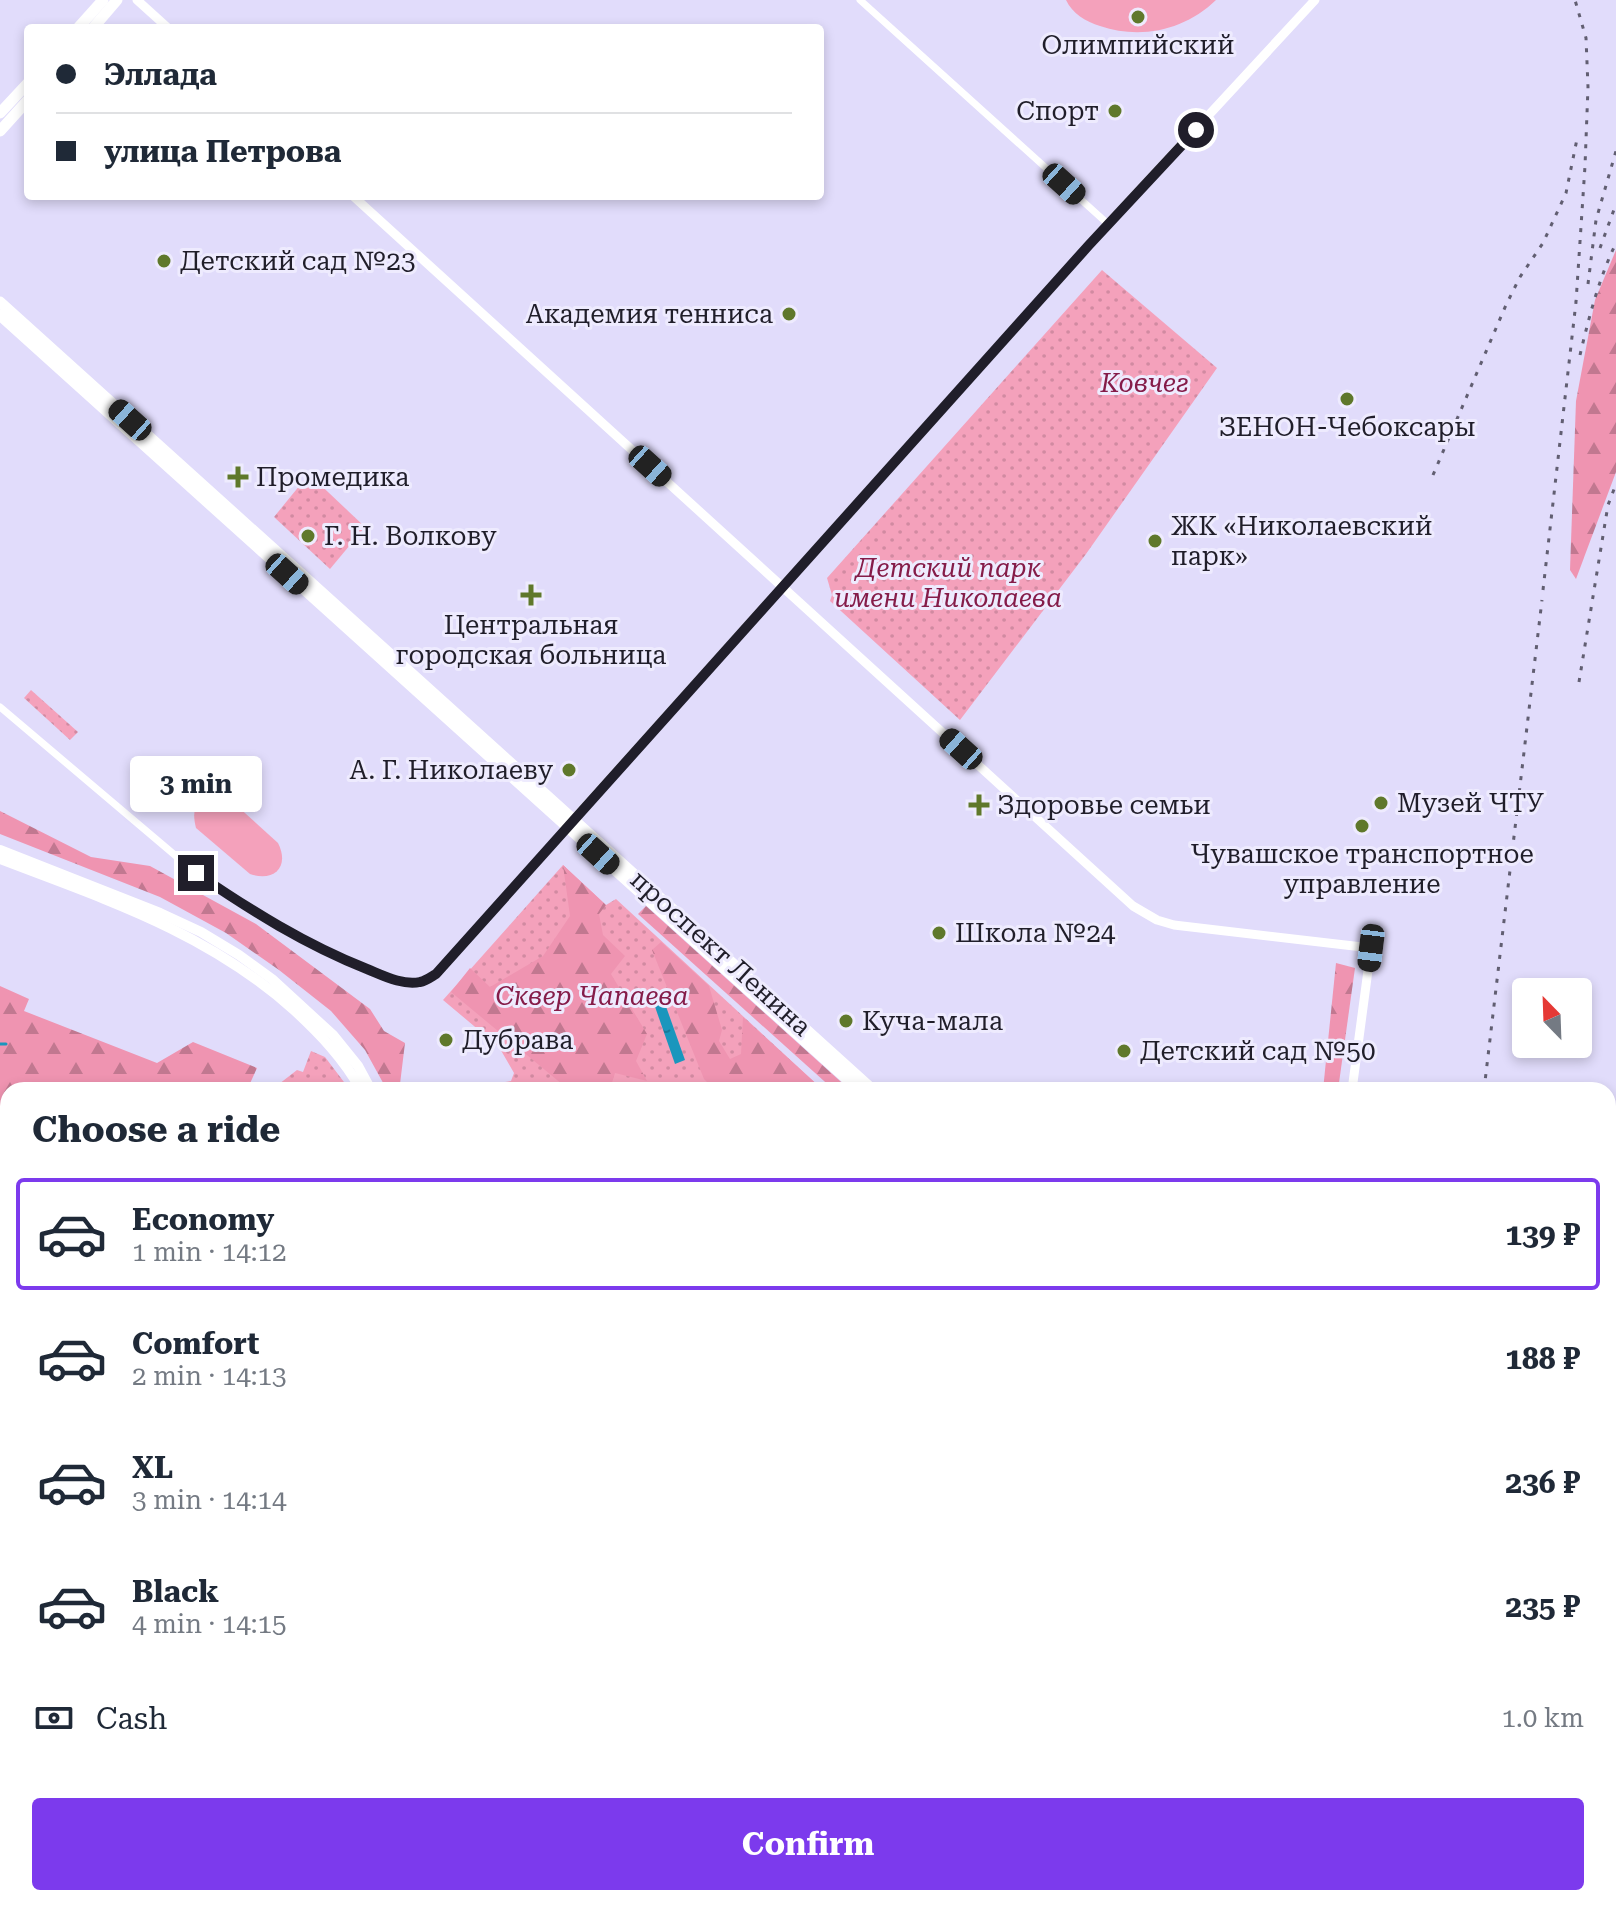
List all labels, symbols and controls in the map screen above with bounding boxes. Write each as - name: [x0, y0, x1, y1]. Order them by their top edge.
- marker: Олимпийский: [1129, 8, 1147, 26]
- place label: Олимпийский: [1042, 30, 1234, 60]
- text: Эллада: [104, 57, 217, 92]
- place label: Спорт: [1016, 96, 1099, 126]
- marker: Спорт: [1106, 102, 1124, 120]
- route start: [1178, 112, 1214, 148]
- text: улица Петрова: [104, 134, 341, 169]
- car: [1038, 159, 1090, 209]
- place label: Детский сад №23: [180, 246, 415, 276]
- marker: Детский сад №23: [155, 252, 173, 270]
- place label: Академия тенниса: [526, 299, 773, 329]
- marker: Академия тенниса: [780, 305, 798, 323]
- park label: Ковчег: [1100, 368, 1189, 398]
- marker: ЗЕНОН-Чебоксары: [1338, 390, 1356, 408]
- car: [104, 395, 156, 445]
- place label: ЗЕНОН-Чебоксары: [1218, 412, 1476, 442]
- car: [624, 441, 676, 491]
- place label: Промедика: [256, 462, 409, 492]
- marker: Промедика: [227, 466, 249, 488]
- place label: ЖК «Николаевский парк»: [1171, 511, 1432, 571]
- place label: Г. Н. Волкову: [324, 521, 497, 551]
- marker: Г. Н. Волкову: [299, 527, 317, 545]
- marker: ЖК «Николаевский парк»: [1146, 532, 1164, 550]
- car: [261, 549, 313, 599]
- park label: Детский парк имени Николаева: [834, 553, 1062, 613]
- marker: Центральная городская больница: [520, 584, 542, 606]
- place label: Центральная городская больница: [396, 610, 666, 670]
- car: [935, 724, 987, 774]
- place label: А. Г. Николаеву: [349, 755, 554, 785]
- callout: 3 min: [130, 757, 262, 813]
- marker: А. Г. Николаеву: [560, 761, 578, 779]
- text: 3 min: [160, 769, 232, 799]
- place label: Музей ЧТУ: [1397, 788, 1544, 818]
- place label: Здоровье семьи: [997, 790, 1211, 820]
- marker: Здоровье семьи: [968, 794, 990, 816]
- marker: Музей ЧТУ: [1372, 794, 1390, 812]
- marker: Чувашское транспортное управление: [1353, 817, 1371, 835]
- car: [572, 829, 624, 879]
- place label: Чувашское транспортное управление: [1190, 839, 1534, 899]
- route end: [178, 855, 214, 891]
- street label: проспект Ленина: [625, 864, 817, 1042]
- place label: Школа №24: [955, 918, 1116, 948]
- car: [1356, 923, 1386, 973]
- marker: Школа №24: [930, 924, 948, 942]
- north arrow: [1512, 978, 1592, 1058]
- map controls: [1512, 978, 1592, 1058]
- park label: Сквер Чапаева: [495, 981, 689, 1011]
- place label: Куча-мала: [862, 1006, 1003, 1036]
- marker: Куча-мала: [837, 1012, 855, 1030]
- place label: Дубрава: [462, 1025, 573, 1055]
- marker: Дубрава: [437, 1031, 455, 1049]
- place label: Детский сад №50: [1140, 1036, 1375, 1066]
- marker: Детский сад №50: [1115, 1042, 1133, 1060]
- text: Choose a ride: [32, 1109, 280, 1151]
- icon: car: [36, 1198, 108, 1270]
- text: Economy: [132, 1202, 274, 1237]
- text: 139 ₽: [1505, 1217, 1580, 1252]
- text: 1 min · 14:12: [132, 1237, 287, 1267]
- icon: car: [36, 1322, 108, 1394]
- text: Comfort: [132, 1326, 259, 1361]
- text: 188 ₽: [1505, 1341, 1580, 1376]
- text: 2 min · 14:13: [132, 1361, 287, 1391]
- icon: car: [36, 1446, 108, 1518]
- text: XL: [132, 1450, 173, 1485]
- text: 236 ₽: [1505, 1465, 1580, 1500]
- text: 3 min · 14:14: [132, 1485, 287, 1515]
- icon: car: [36, 1570, 108, 1642]
- text: Black: [132, 1574, 219, 1609]
- text: 235 ₽: [1505, 1589, 1580, 1624]
- text: 4 min · 14:15: [132, 1609, 287, 1639]
- icon: cash: [32, 1696, 76, 1740]
- text: Cash: [96, 1701, 167, 1736]
- text: 1.0 km: [1501, 1703, 1584, 1733]
- button: Confirm: [32, 1798, 1584, 1890]

